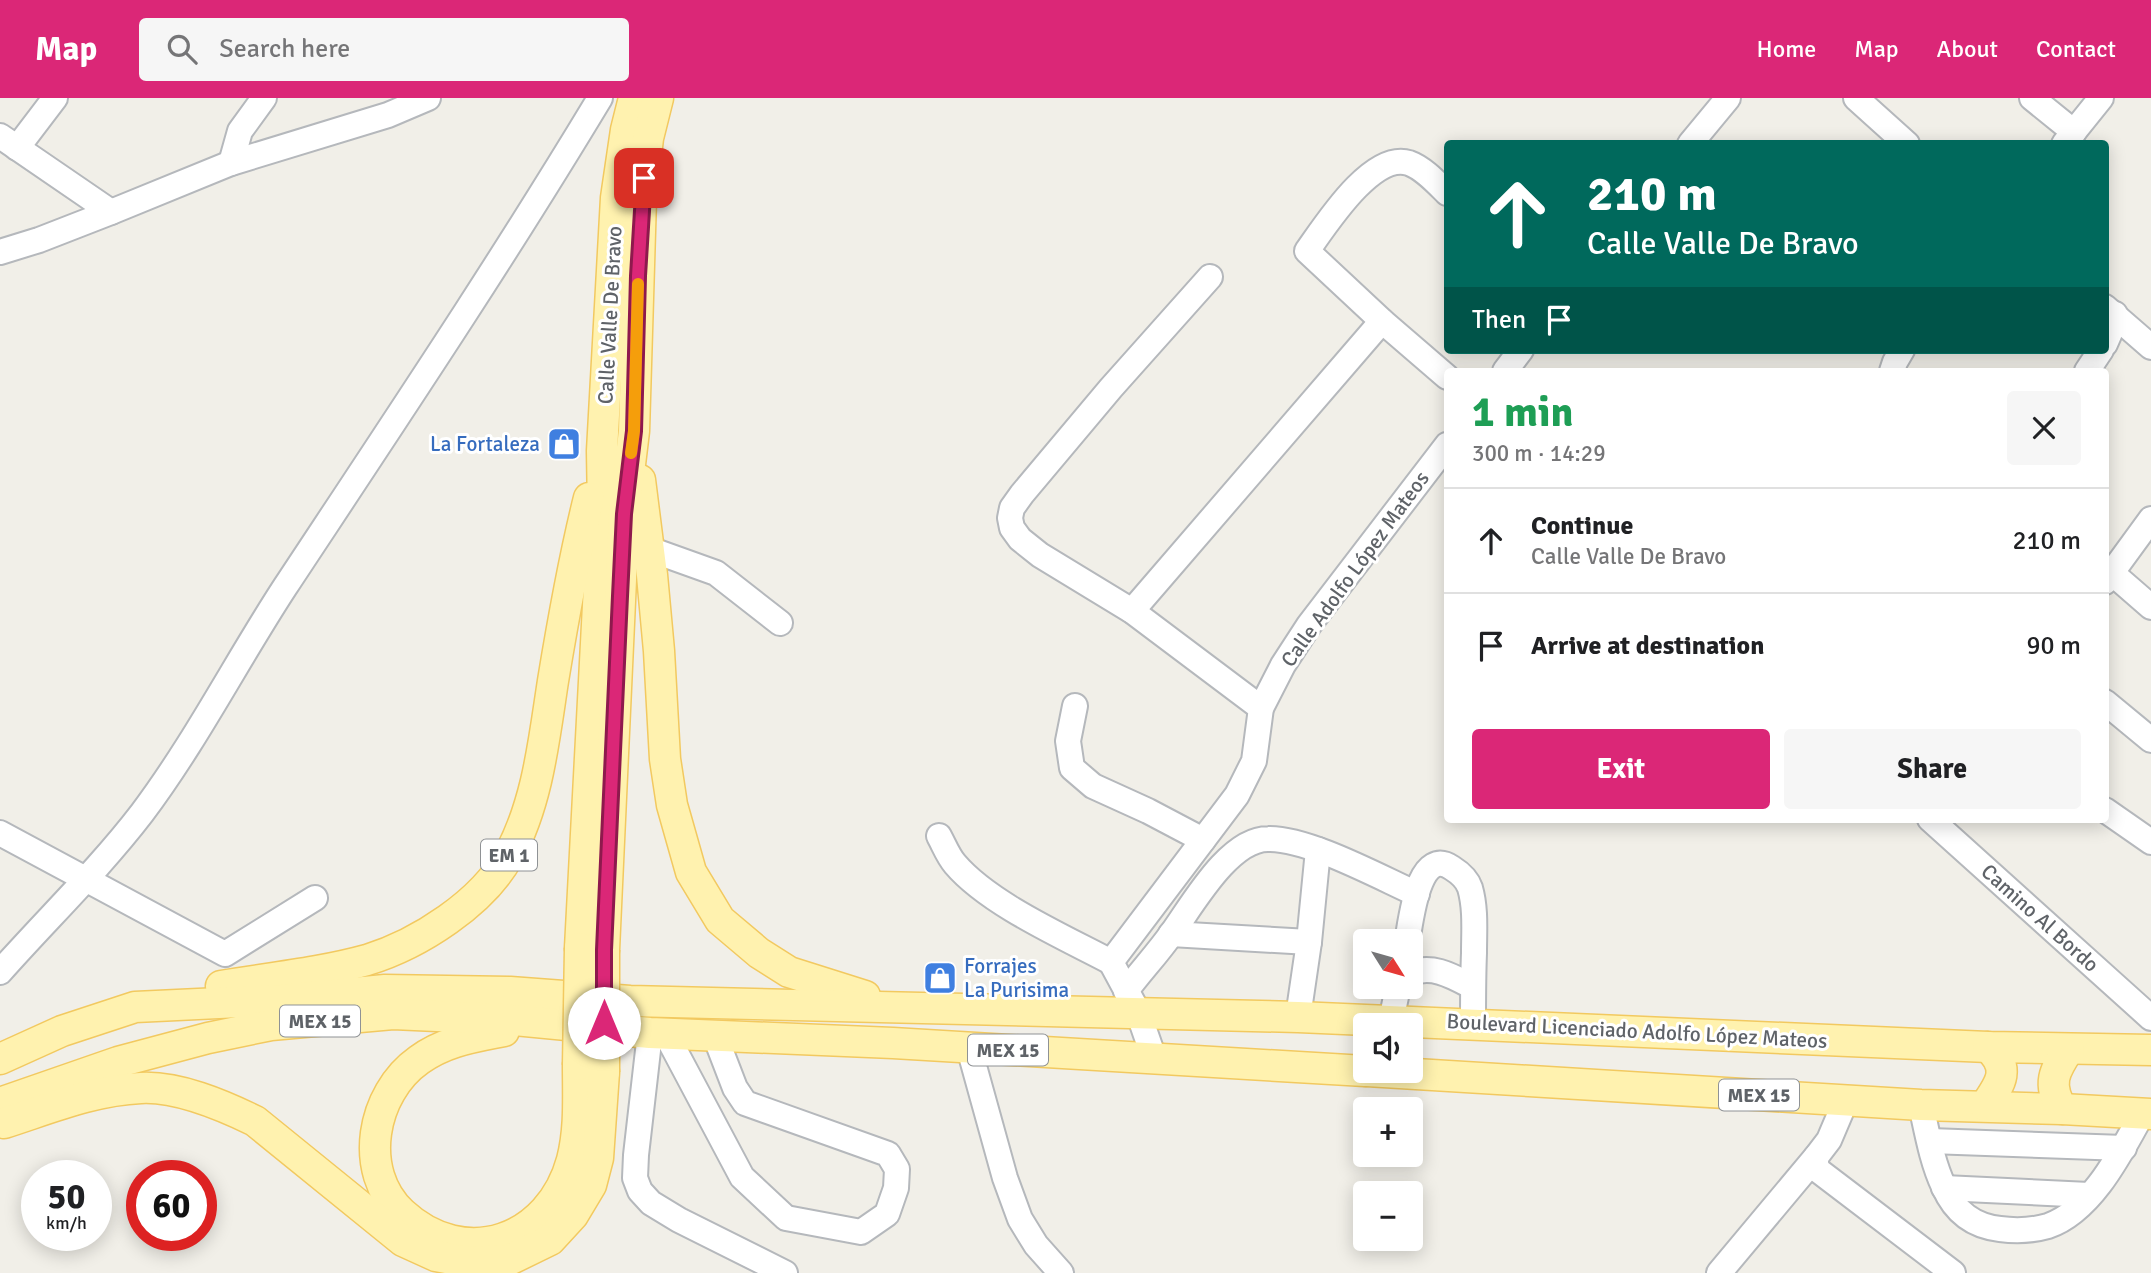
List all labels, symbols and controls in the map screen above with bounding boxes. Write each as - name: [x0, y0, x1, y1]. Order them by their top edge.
- search box: [139, 18, 629, 81]
- text: Map: [35, 29, 97, 70]
- icon: search: [163, 30, 201, 68]
- text: Search here: [219, 33, 350, 65]
- text: Home: [1756, 34, 1816, 64]
- text: Map: [1854, 34, 1899, 64]
- text: About: [1937, 34, 1998, 64]
- text: Contact: [2036, 34, 2116, 64]
- pin: [614, 148, 674, 208]
- icon: arrive: [625, 159, 663, 197]
- text: 210 m: [1587, 164, 1717, 224]
- icon: ahead: [1472, 168, 1563, 259]
- text: Calle Valle De Bravo: [1587, 224, 1859, 263]
- street label: Calle Valle De Bravo: [592, 225, 628, 405]
- icon: arrive: [1540, 301, 1578, 339]
- text: Then: [1472, 304, 1526, 336]
- text: 1 min: [1472, 387, 1573, 438]
- button: close: [2007, 391, 2081, 465]
- shop icon: La Fortaleza: [545, 425, 583, 463]
- place label: La Fortaleza: [430, 431, 540, 457]
- text: 300 m · 14:29: [1472, 439, 1606, 468]
- street label: Calle Adolfo López Mateos: [1275, 466, 1435, 672]
- text: Continue: [1531, 510, 1633, 542]
- icon: ahead: [1472, 522, 1510, 560]
- text: 210 m: [2012, 525, 2081, 557]
- text: Calle Valle De Bravo: [1531, 542, 1726, 571]
- icon: arrive: [1472, 627, 1510, 665]
- text: Arrive at destination: [1531, 630, 1764, 662]
- text: 90 m: [2026, 630, 2081, 662]
- button: Exit: [1472, 729, 1770, 809]
- button: Share: [1784, 729, 2081, 809]
- road number: EM 1: [481, 840, 537, 870]
- street label: Camino Al Bordo: [1976, 858, 2104, 978]
- north arrow: [1353, 929, 1423, 999]
- map controls: [1353, 929, 1423, 1251]
- place label: Forrajes La Purisima: [964, 953, 1069, 1003]
- shop icon: Forrajes La Purisima: [921, 959, 959, 997]
- position arrow: [567, 986, 641, 1060]
- road number: MEX 15: [280, 1006, 360, 1037]
- street label: Boulevard Licenciado Adolfo López Mateos: [1446, 1008, 1828, 1054]
- button: sound: [1353, 1013, 1423, 1083]
- road number: MEX 15: [968, 1034, 1048, 1066]
- road number: MEX 15: [1719, 1079, 1799, 1110]
- button: +: [1353, 1097, 1423, 1167]
- speed limit sign: 60: [126, 1160, 217, 1251]
- text: 50: [48, 1175, 85, 1218]
- button: −: [1353, 1181, 1423, 1251]
- text: km/h: [46, 1212, 87, 1234]

